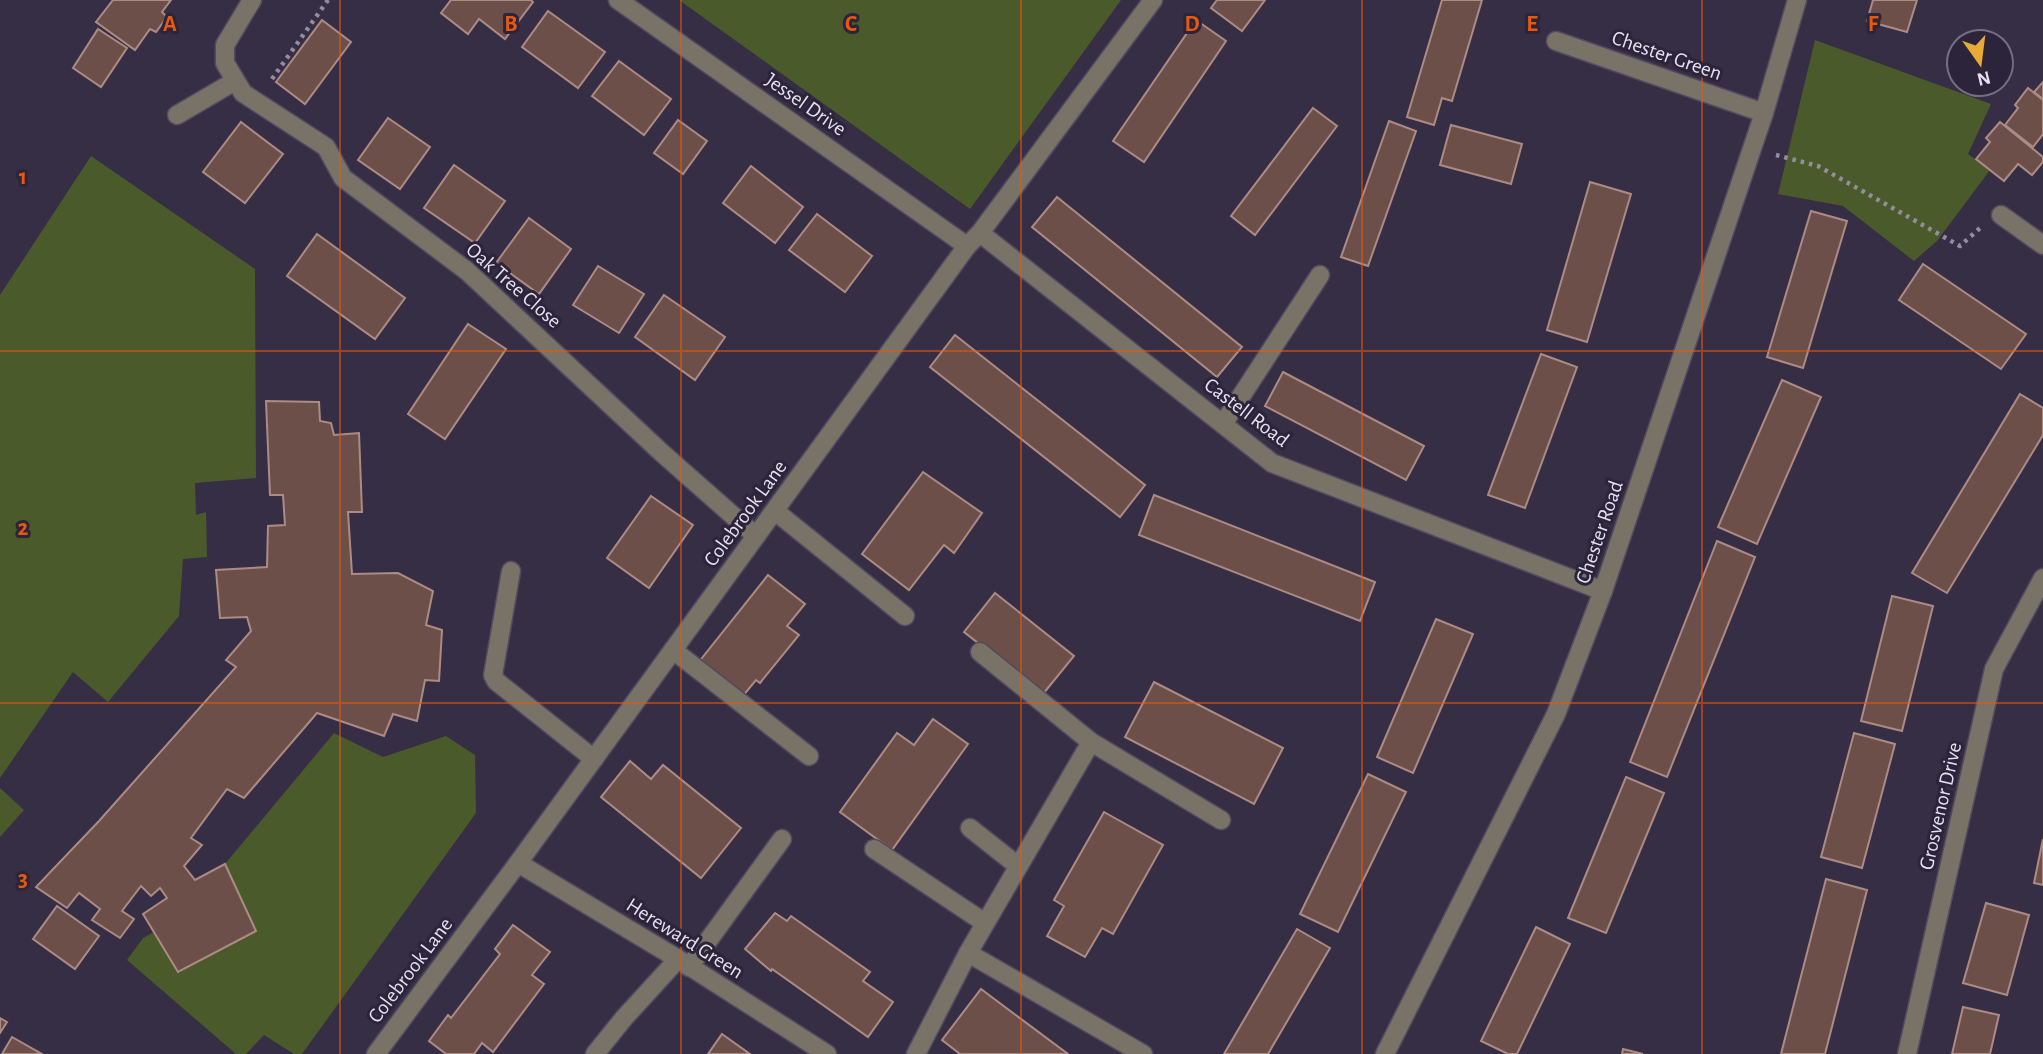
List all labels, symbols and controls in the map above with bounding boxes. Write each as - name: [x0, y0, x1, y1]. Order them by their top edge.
- text: A: [163, 13, 177, 36]
- text: B: [504, 13, 518, 36]
- text: C: [845, 13, 857, 36]
- text: D: [1184, 13, 1200, 36]
- text: E: [1526, 13, 1538, 36]
- text: F: [1868, 13, 1879, 36]
- street label: Chester Green: [1609, 27, 1725, 84]
- north arrow: [1945, 28, 2015, 98]
- text: N: [1975, 67, 1992, 89]
- street label: Jessel Drive: [761, 69, 850, 140]
- text: 1: [19, 166, 27, 189]
- street label: Oak Tree Close: [462, 239, 565, 332]
- street label: Castell Road: [1200, 374, 1293, 451]
- street label: Colebrook Lane: [700, 456, 791, 570]
- street label: Chester Road: [1572, 478, 1627, 586]
- text: 2: [18, 517, 29, 540]
- street label: Grosvenor Drive: [1916, 740, 1965, 872]
- text: 3: [18, 868, 28, 891]
- street label: Hereward Green: [623, 894, 747, 983]
- street label: Colebrook Lane: [364, 914, 457, 1027]

